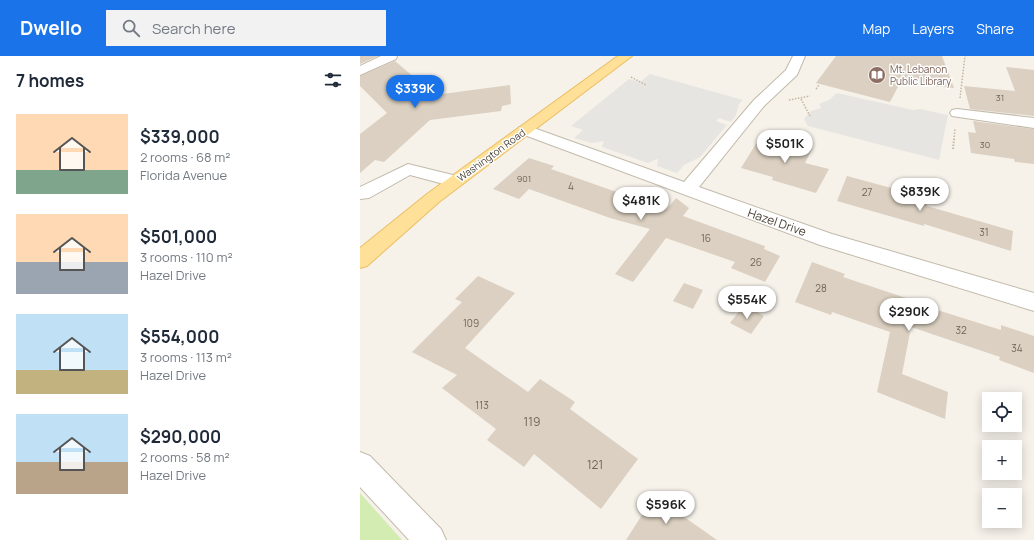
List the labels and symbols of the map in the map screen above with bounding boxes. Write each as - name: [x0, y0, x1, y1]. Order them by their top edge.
- place label: Mt. Lebanon Public Library: [890, 62, 952, 88]
- library icon: Mt. Lebanon Public Library: [867, 65, 887, 85]
- pin: $339K: [387, 75, 443, 109]
- house number: 31: [996, 91, 1004, 104]
- street label: Washington Road: [454, 125, 528, 185]
- pin: $501K: [757, 130, 813, 164]
- house number: 30: [980, 138, 990, 151]
- house number: 901: [517, 172, 531, 185]
- pin: $839K: [892, 178, 948, 212]
- house number: 4: [568, 179, 574, 193]
- house number: 27: [862, 185, 872, 199]
- pin: $481K: [613, 187, 669, 221]
- street label: Hazel Drive: [745, 204, 809, 240]
- house number: 31: [979, 225, 989, 239]
- house number: 16: [701, 231, 711, 245]
- house number: 26: [750, 255, 762, 269]
- house number: 28: [815, 281, 827, 295]
- pin: $554K: [719, 286, 775, 320]
- pin: $290K: [881, 298, 937, 332]
- house number: 109: [463, 316, 479, 330]
- house number: 32: [955, 323, 967, 337]
- house number: 34: [1011, 341, 1023, 355]
- house number: 113: [475, 398, 489, 412]
- house number: 119: [524, 413, 540, 430]
- house number: 121: [587, 456, 603, 473]
- pin: $596K: [638, 491, 694, 525]

